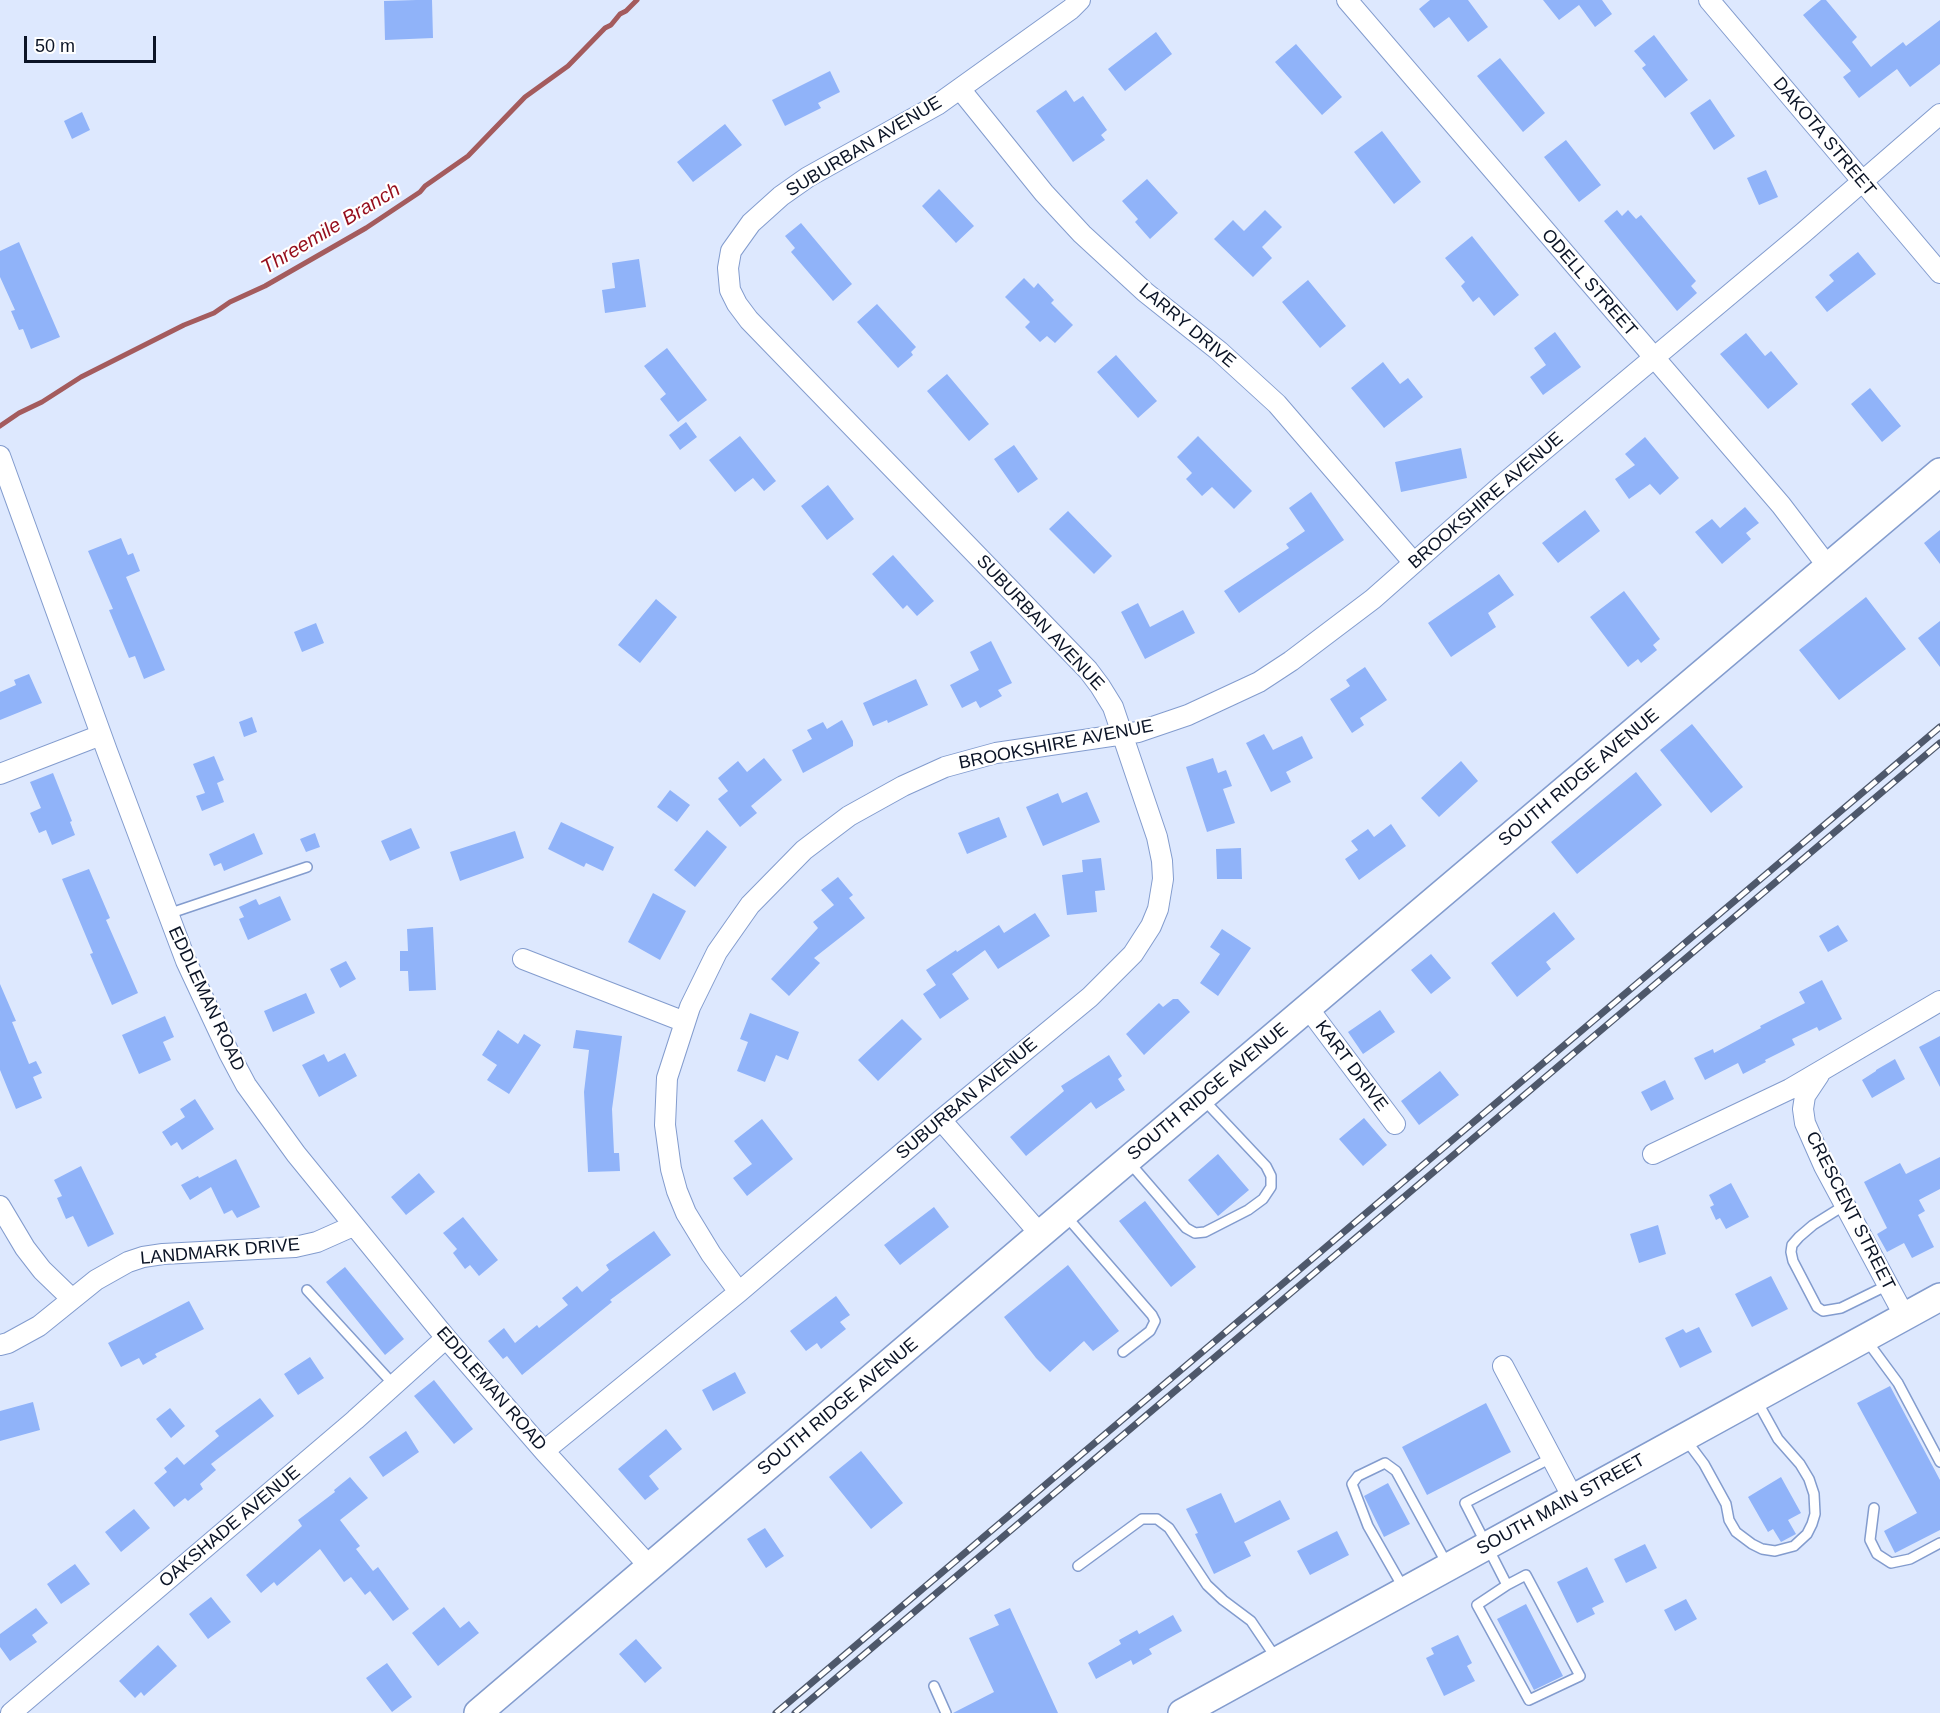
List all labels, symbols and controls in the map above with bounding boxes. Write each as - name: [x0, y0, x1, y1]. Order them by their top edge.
- scale bar: [27, 24, 159, 62]
- text: 50 m: [35, 36, 75, 56]
- street label: DAKOTA STREET: [1768, 73, 1880, 201]
- street label: SUBURBAN AVENUE: [782, 92, 946, 202]
- water label: Threemile Branch: [257, 178, 405, 280]
- street label: ODELL STREET: [1537, 225, 1641, 341]
- street label: LARRY DRIVE: [1134, 279, 1240, 373]
- street label: BROOKSHIRE AVENUE: [1404, 428, 1568, 574]
- street label: SUBURBAN AVENUE: [972, 551, 1108, 695]
- street label: SOUTH RIDGE AVENUE: [1494, 705, 1664, 851]
- street label: BROOKSHIRE AVENUE: [957, 716, 1155, 774]
- street label: EDDLEMAN ROAD: [163, 923, 249, 1075]
- street label: KART DRIVE: [1310, 1016, 1392, 1116]
- street label: SOUTH RIDGE AVENUE: [1123, 1019, 1293, 1165]
- street label: SUBURBAN AVENUE: [892, 1034, 1042, 1164]
- street label: CRESCENT STREET: [1801, 1128, 1899, 1294]
- street label: LANDMARK DRIVE: [139, 1234, 301, 1270]
- street label: EDDLEMAN ROAD: [431, 1323, 551, 1455]
- street label: SOUTH RIDGE AVENUE: [753, 1334, 923, 1480]
- street label: SOUTH MAIN STREET: [1473, 1450, 1649, 1560]
- street label: OAKSHADE AVENUE: [155, 1462, 305, 1592]

